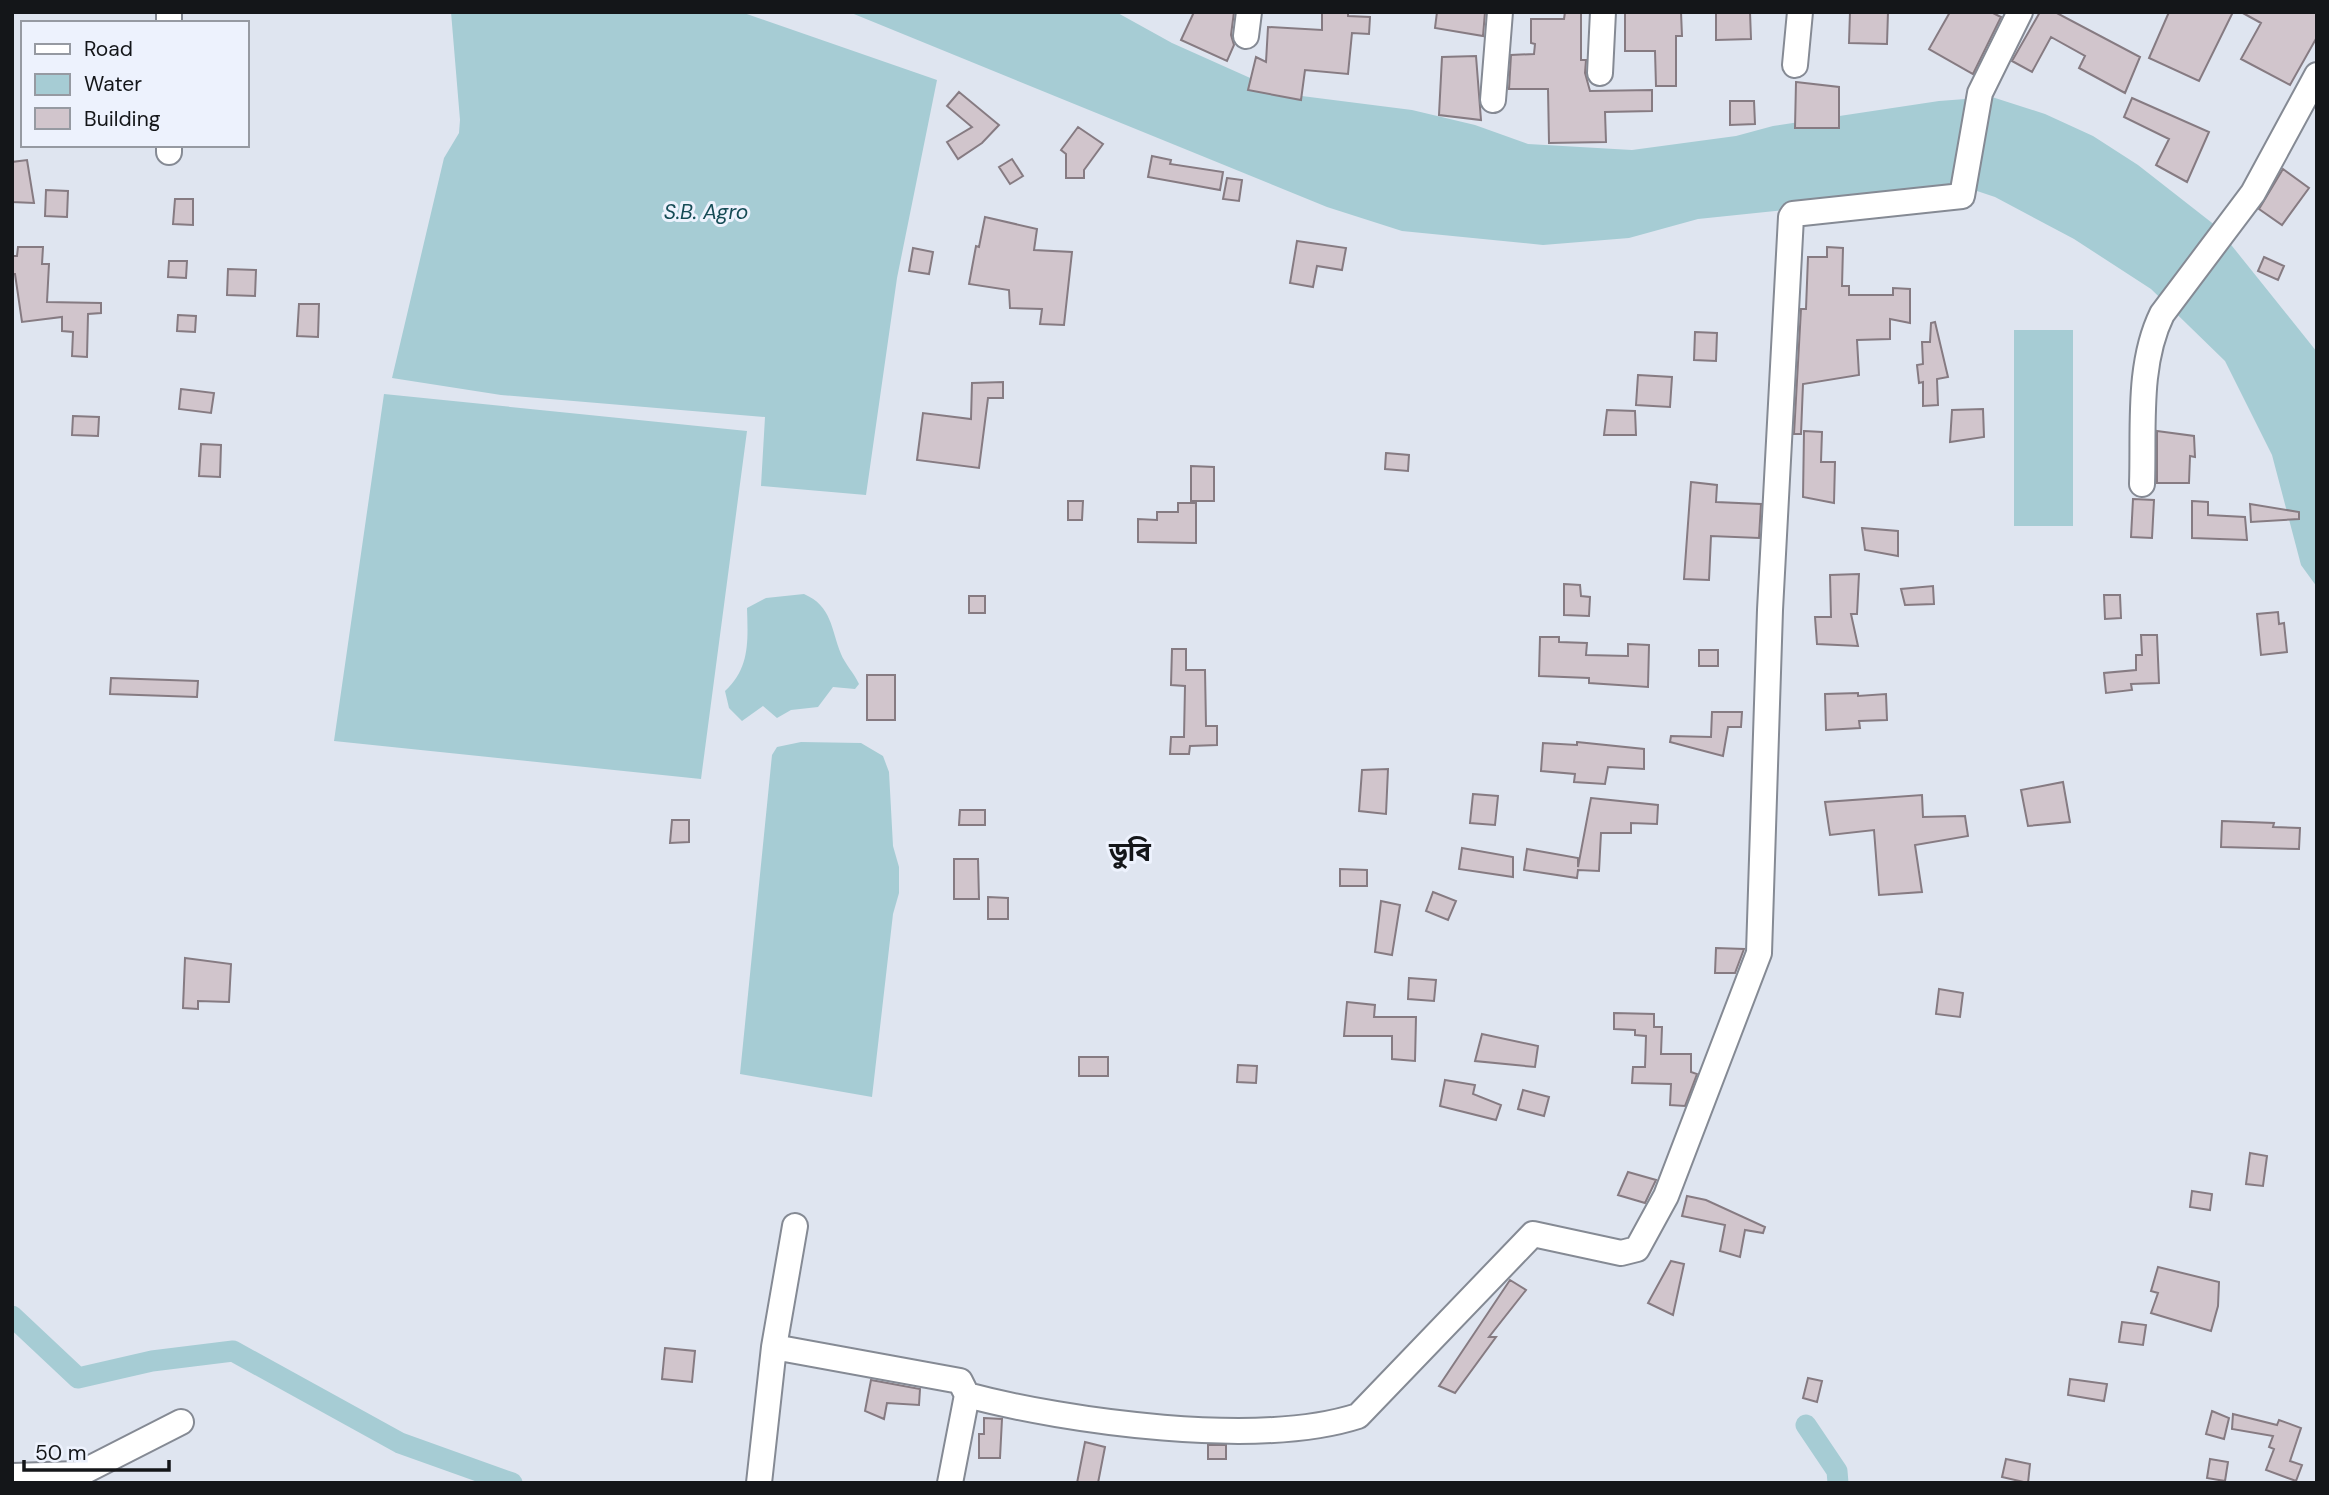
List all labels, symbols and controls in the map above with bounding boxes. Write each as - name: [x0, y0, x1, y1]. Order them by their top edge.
- legend: [21, 21, 248, 147]
- text: Road: [84, 35, 133, 63]
- text: Water: [84, 70, 142, 98]
- text: Building: [84, 105, 161, 133]
- water label: S.B. Agro: [664, 198, 748, 226]
- district label: ডুবি: [1108, 835, 1151, 870]
- scale bar: [24, 1428, 170, 1472]
- text: 50 m: [35, 1439, 86, 1467]

